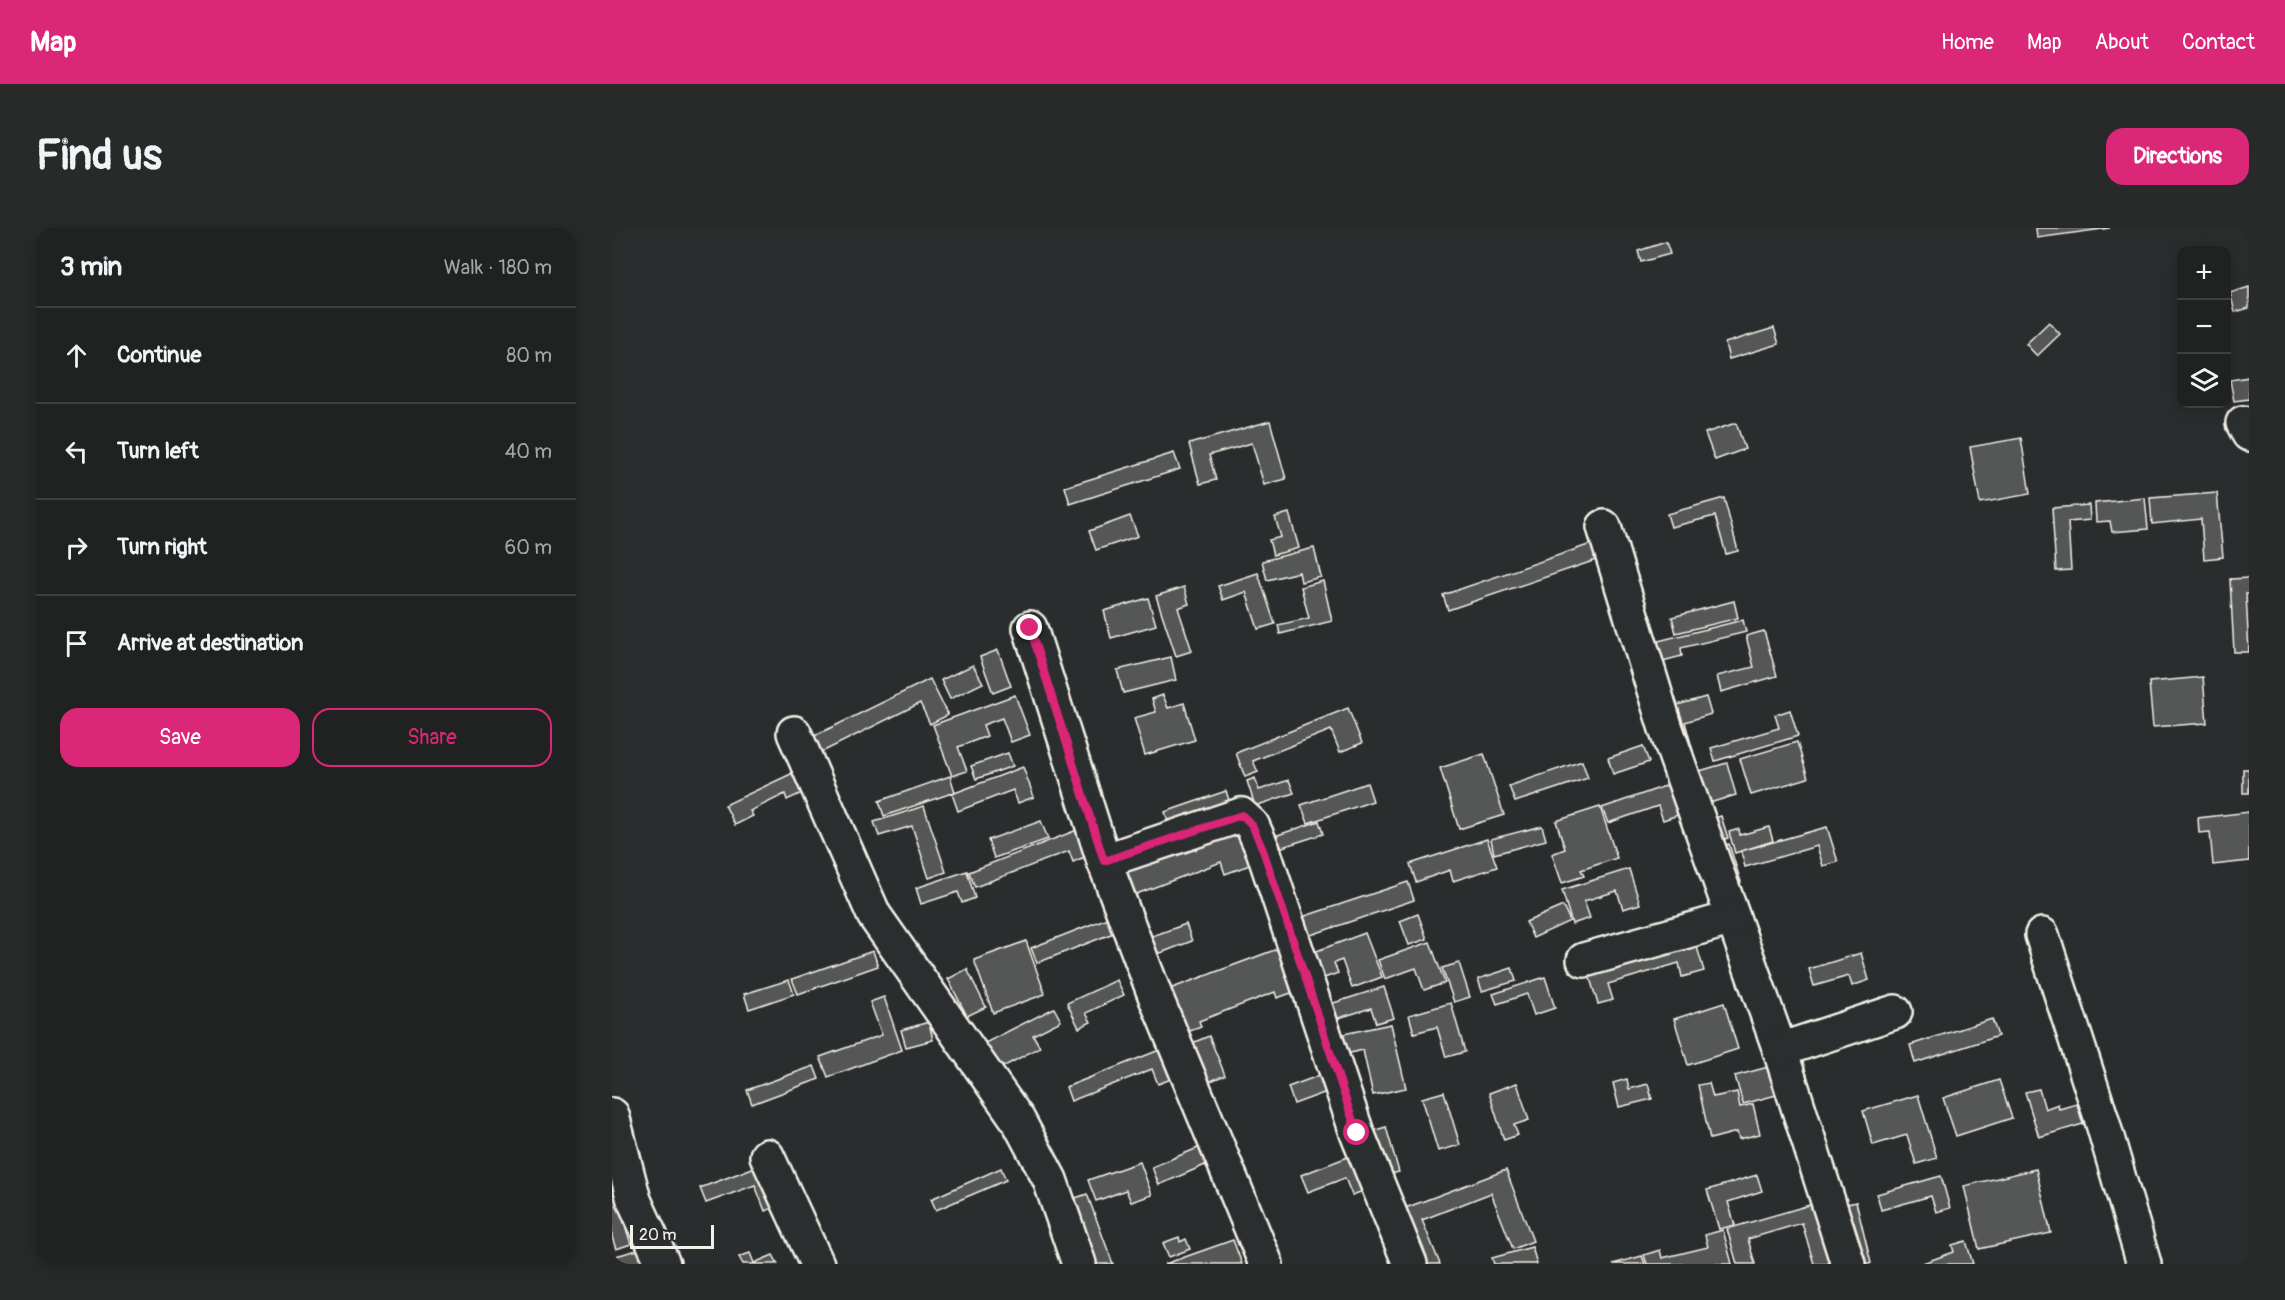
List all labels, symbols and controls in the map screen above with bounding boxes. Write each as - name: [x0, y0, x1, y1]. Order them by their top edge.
- text: Map: [30, 25, 76, 60]
- text: Home: [1941, 29, 1994, 56]
- text: Map: [2027, 29, 2062, 56]
- text: About: [2095, 29, 2149, 56]
- text: Contact: [2182, 29, 2255, 56]
- button: Directions: [2106, 128, 2249, 185]
- text: Find us: [36, 130, 162, 182]
- map controls: [2177, 246, 2231, 408]
- button: +: [2177, 246, 2231, 300]
- text: 3 min: [60, 251, 122, 283]
- text: Walk · 180 m: [444, 255, 552, 280]
- button: −: [2177, 300, 2231, 354]
- icon: ahead: [60, 339, 93, 372]
- text: Continue: [117, 341, 201, 369]
- text: 80 m: [506, 343, 552, 368]
- button: layers: [2177, 354, 2231, 408]
- icon: left: [60, 435, 93, 468]
- text: Turn left: [117, 437, 199, 465]
- text: 40 m: [505, 439, 552, 464]
- icon: right: [60, 531, 93, 564]
- text: Turn right: [117, 533, 207, 561]
- text: 60 m: [505, 535, 552, 560]
- route end: [1016, 614, 1042, 640]
- icon: arrive: [60, 627, 93, 660]
- text: Arrive at destination: [117, 629, 303, 657]
- button: Save: [60, 708, 300, 767]
- button: Share: [312, 708, 552, 767]
- route start: [1343, 1119, 1369, 1145]
- scale bar: [630, 1222, 714, 1250]
- text: 20 m: [639, 1225, 677, 1245]

